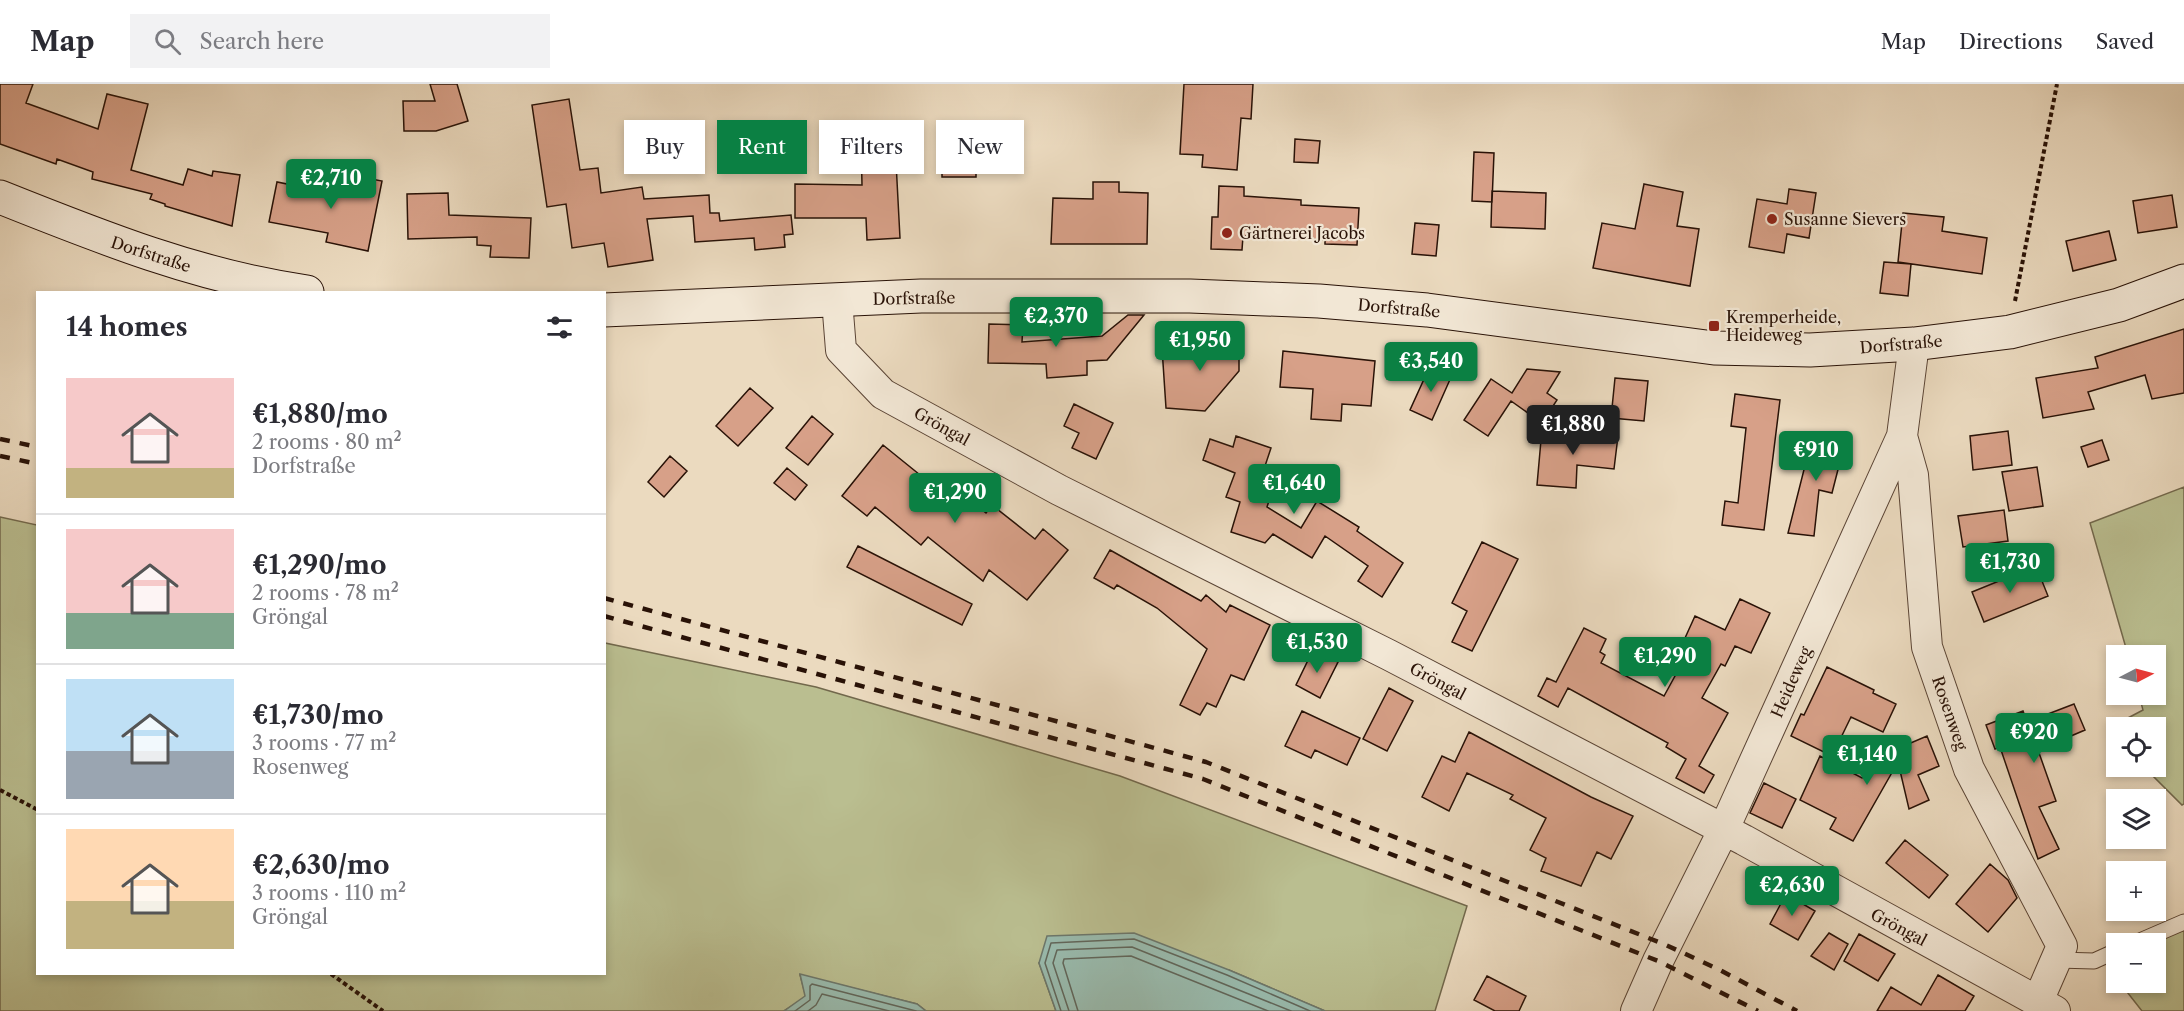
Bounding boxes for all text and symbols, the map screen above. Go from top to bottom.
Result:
search box [130,14,550,68]
text: Map [30,24,94,58]
icon: search [151,25,184,58]
text: Search here [199,28,324,55]
text: Map [1881,29,1926,54]
text: Directions [1959,29,2063,54]
text: Saved [2096,29,2154,54]
chip: Buy [624,120,705,174]
chip: Rent [717,120,807,174]
chip: Filters [819,120,924,174]
chip: New [936,120,1024,174]
pin: €2,710 [282,159,380,210]
text: €2,710 [300,166,362,190]
place label: Susanne Sievers [1784,209,1906,229]
marker: Susanne Sievers [1765,212,1779,226]
place label: Gärtnerei Jacobs [1239,223,1365,243]
marker: Gärtnerei Jacobs [1220,226,1234,240]
street label: Dorfstraße [108,232,194,276]
street label: Dorfstraße [872,287,956,309]
street label: Dorfstraße [1357,294,1441,322]
pin: €2,370 [1007,297,1105,348]
text: €2,370 [1024,304,1088,328]
place label: Kremperheide, Heideweg [1726,307,1841,345]
text: 14 homes [66,311,188,343]
icon: filters [543,311,576,344]
marker: Kremperheide, Heideweg [1707,319,1721,333]
pin: €1,950 [1151,321,1249,372]
text: €1,950 [1169,328,1231,352]
street label: Dorfstraße [1859,330,1943,358]
pin: €3,540 [1382,342,1480,393]
text: €3,540 [1398,349,1464,373]
text: €1,880/mo [252,398,388,430]
icon: home [114,402,186,474]
street label: Gröngal [911,403,974,450]
pin: €1,880 [1524,405,1622,456]
text: €1,880 [1541,412,1605,436]
text: 2 rooms · 80 m² [252,430,402,454]
pin: €910 [1780,431,1852,482]
text: €910 [1793,438,1839,462]
text: Dorfstraße [252,454,356,478]
pin: €1,640 [1245,464,1343,515]
text: €1,640 [1262,471,1326,495]
pin: €1,290 [906,473,1004,524]
text: €1,290 [923,480,987,504]
pin: €1,730 [1961,543,2059,594]
text: €1,290/mo [252,549,387,581]
text: €1,730 [1979,550,2041,574]
icon: home [114,553,186,625]
text: 2 rooms · 78 m² [252,581,399,605]
text: Gröngal [252,605,328,629]
pin: €1,530 [1268,623,1366,674]
text: €1,530 [1286,630,1348,654]
pin: €1,290 [1616,637,1714,688]
street label: Heideweg [1766,643,1816,721]
text: €1,290 [1633,644,1697,668]
north arrow [2106,645,2166,705]
map controls [2106,645,2166,993]
street label: Gröngal [1406,658,1470,704]
street label: Rosenweg [1928,673,1972,753]
text: €1,730/mo [252,699,384,731]
icon: home [114,703,186,775]
pin: €920 [1998,713,2070,764]
button: locate [2106,717,2166,777]
text: €920 [2009,720,2059,744]
text: 3 rooms · 77 m² [252,731,396,755]
pin: €1,140 [1818,735,1916,786]
text: €1,140 [1837,742,1897,766]
text: Rosenweg [252,755,348,779]
button: layers [2106,789,2166,849]
text: €2,630/mo [252,849,390,881]
icon: home [114,853,186,925]
button: + [2106,861,2166,921]
pin: €2,630 [1743,866,1841,917]
text: €2,630 [1759,873,1825,897]
text: 3 rooms · 110 m² [252,881,406,905]
street label: Gröngal [1867,904,1931,950]
text: Gröngal [252,905,328,929]
button: − [2106,933,2166,993]

